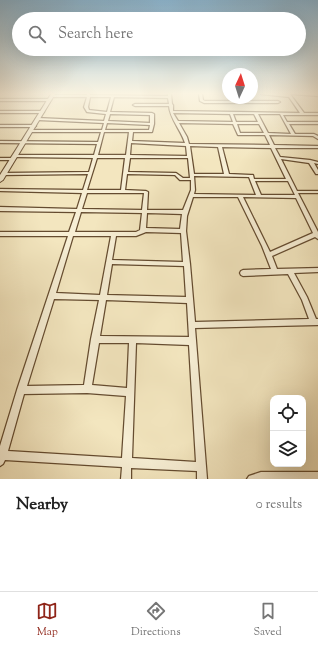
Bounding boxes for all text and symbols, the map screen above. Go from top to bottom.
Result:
search box [12,12,306,56]
icon: search [26,23,48,45]
text: Search here [58,24,133,45]
north arrow [222,68,258,104]
map controls [270,395,306,467]
button: locate [270,395,306,431]
button: layers [270,431,306,467]
text: Nearby [16,493,68,517]
text: 0 results [256,496,302,514]
tab: Map [36,600,58,640]
tab: Directions [131,600,181,640]
tab: Saved [253,600,282,640]

